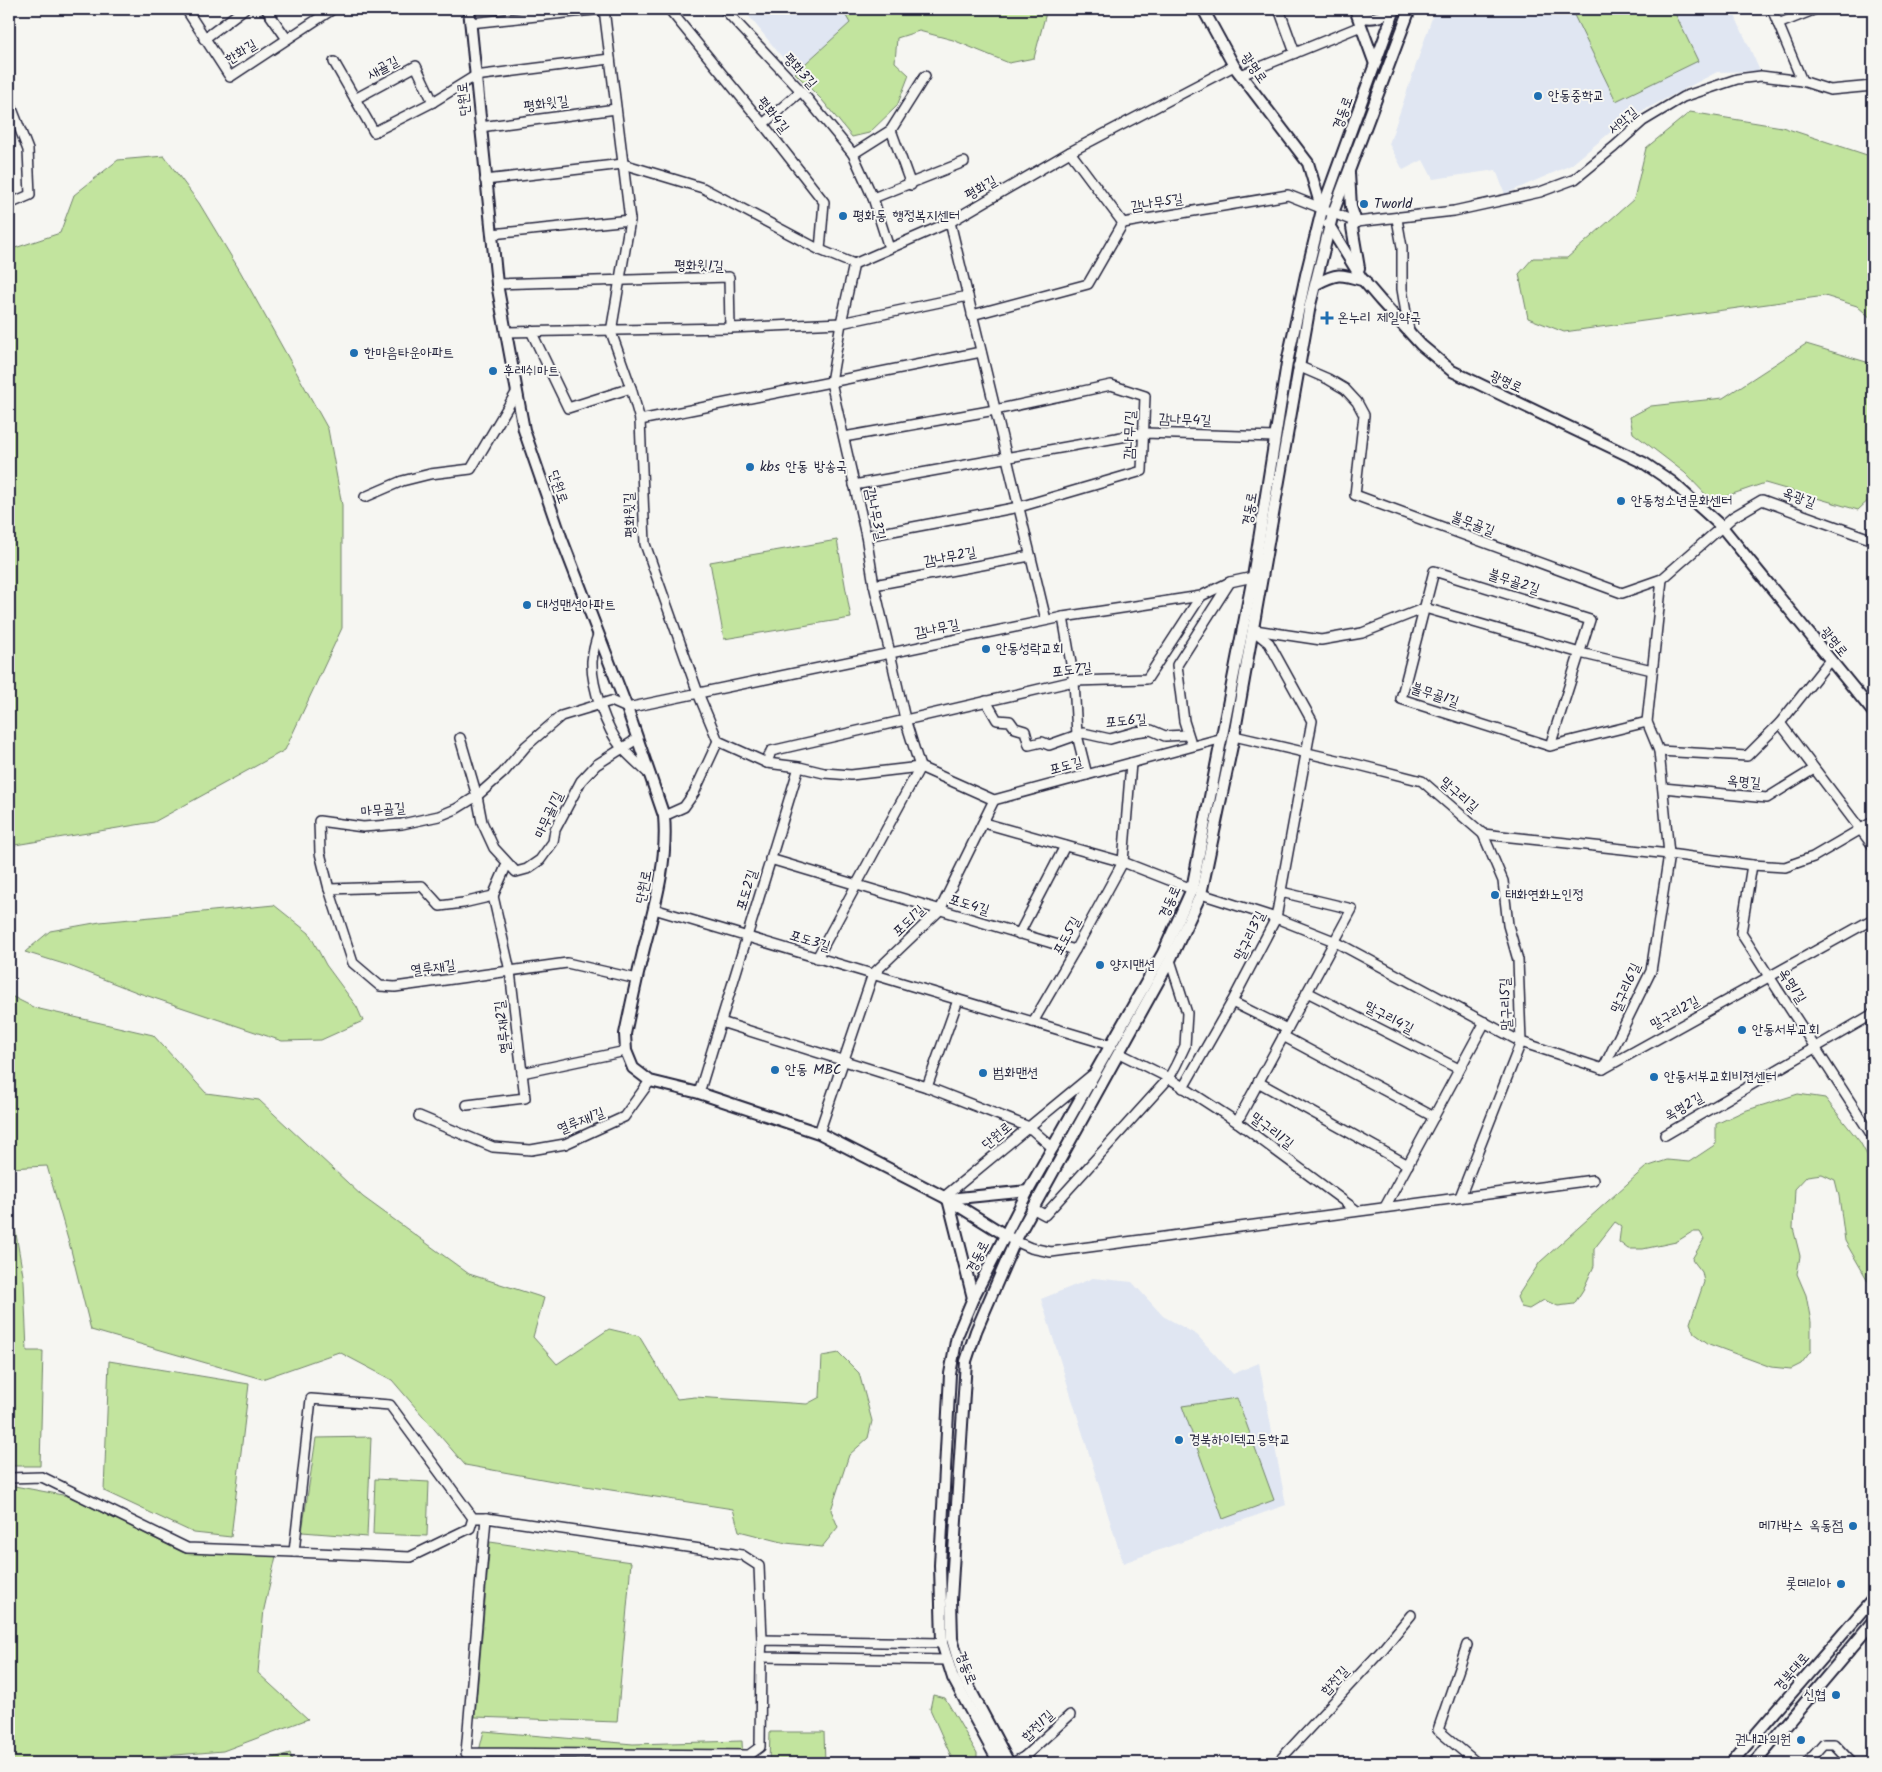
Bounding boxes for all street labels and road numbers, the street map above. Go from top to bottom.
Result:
street label: 한화길 [221,33,262,70]
street label: 평화3길 [778,48,823,94]
street label: 광명로 [1235,48,1273,88]
street label: 새골길 [363,50,404,86]
street label: 단원로 [451,81,477,117]
street label: 평화윗길 [522,90,571,118]
street label: 평화4길 [751,92,795,139]
street label: 경동로 [1327,93,1359,133]
street label: 서악길 [1603,101,1644,140]
street label: 평화길 [961,170,1002,206]
street label: 감나무5길 [1129,188,1185,218]
street label: 평화윗1길 [674,255,725,277]
street label: 광명로 [1486,365,1526,399]
street label: 감나무4길 [1158,408,1212,432]
street label: 감나무1길 [1118,409,1142,460]
street label: 단원로 [542,467,574,507]
street label: 옥광길 [1779,482,1819,514]
street label: 감나무3길 [859,486,891,543]
street label: 평화윗길 [618,491,642,538]
street label: 경동로 [1236,491,1264,527]
street label: 불무골길 [1448,506,1499,543]
street label: 감나무2길 [922,541,979,573]
street label: 불무골2길 [1485,563,1543,601]
street label: 감나무길 [913,613,962,644]
street label: 광명로 [1815,622,1853,662]
street label: 포도7길 [1051,657,1094,683]
street label: 불무골1길 [1408,677,1463,713]
street label: 포도6길 [1104,708,1148,734]
street label: 포도길 [1047,751,1086,781]
street label: 옥명길 [1726,770,1763,794]
street label: 말구리길 [1435,772,1484,819]
street label: 마무골1길 [529,787,570,842]
street label: 마무골길 [360,797,407,823]
street label: 포도2길 [730,866,764,913]
street label: 단원로 [630,868,658,906]
street label: 경동로 [1153,882,1187,922]
street label: 포도4길 [946,888,993,922]
street label: 포도1길 [888,899,931,942]
street label: 말구리3길 [1228,907,1272,965]
street label: 포도5길 [1047,912,1087,959]
street label: 포도3길 [787,924,834,958]
street label: 열루재길 [409,954,458,982]
street label: 말구리6길 [1605,959,1647,1017]
street label: 옥명1길 [1772,964,1812,1009]
street label: 말구리5길 [1494,977,1518,1031]
street label: 말구리2길 [1646,990,1704,1036]
street label: 말구리4길 [1360,996,1418,1040]
street label: 열루재2길 [489,999,517,1055]
street label: 옥명2길 [1660,1087,1708,1127]
street label: 열루재1길 [554,1101,609,1140]
street label: 말구리1길 [1246,1107,1299,1155]
street label: 단원로 [977,1117,1017,1155]
street label: 경동로 [961,1237,995,1277]
street label: 경동로 [950,1648,982,1688]
street label: 경북대로 [1769,1648,1815,1696]
street label: 합전길 [1315,1661,1355,1701]
street label: 합전1길 [1017,1704,1060,1747]

